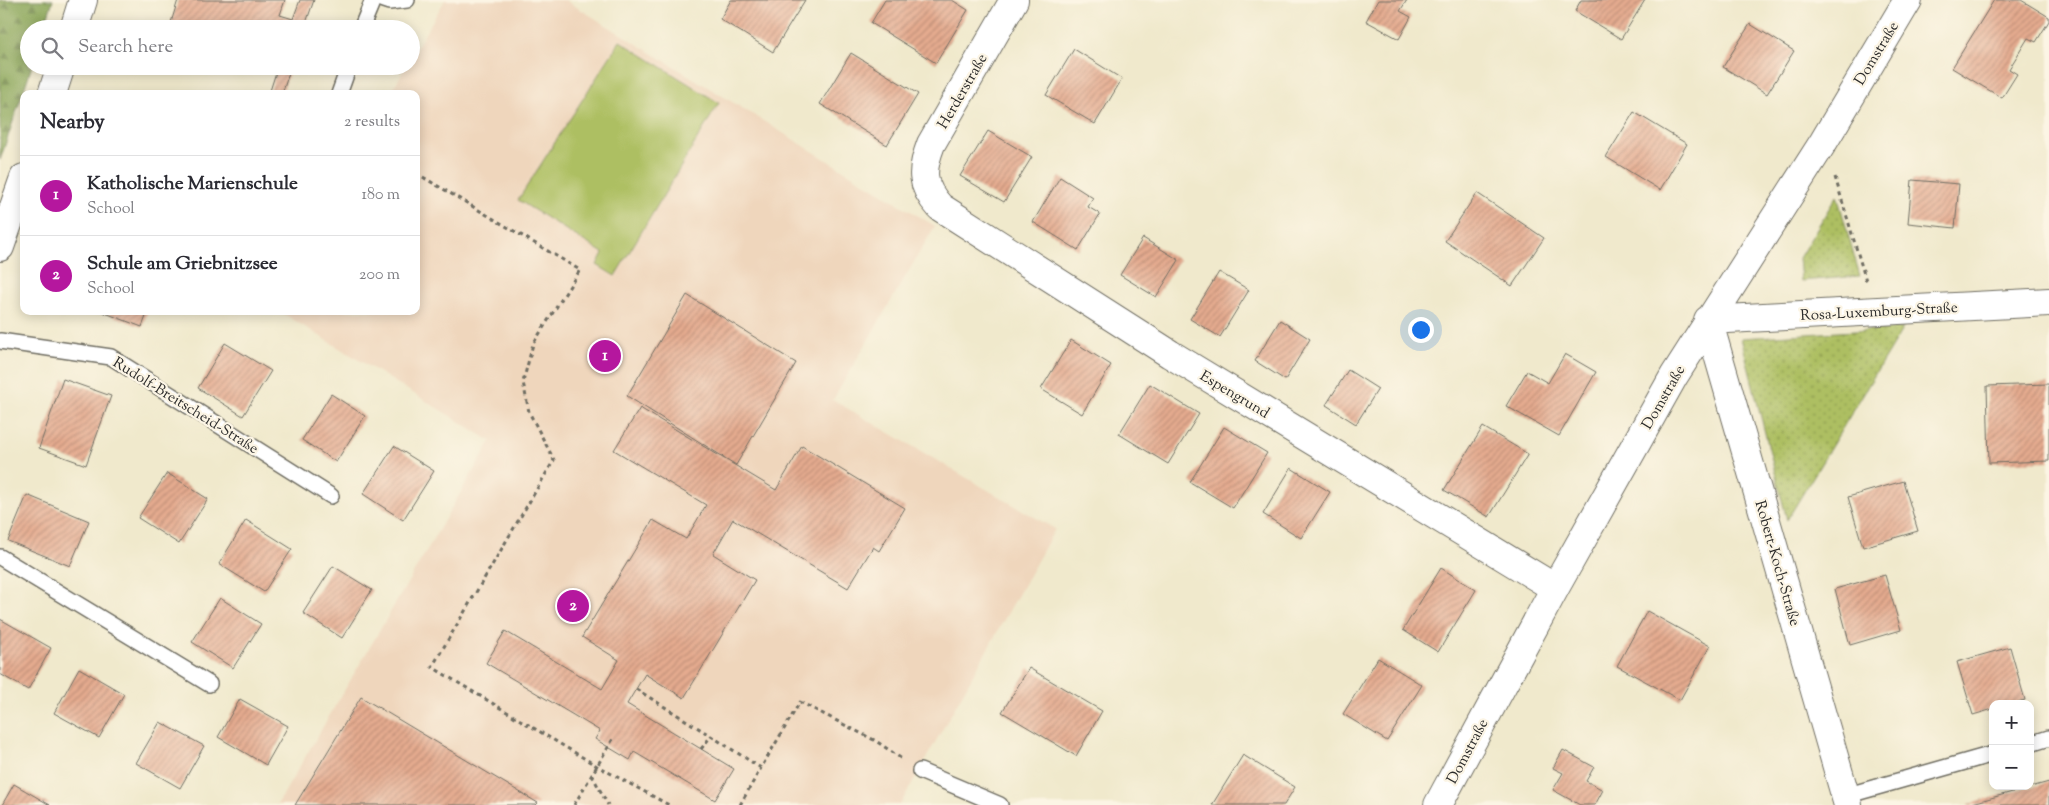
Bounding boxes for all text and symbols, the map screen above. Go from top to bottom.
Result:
street label: Domstraße [1850,18,1905,90]
search box [20,20,420,75]
icon: search [38,34,66,62]
text: Search here [78,34,173,61]
street label: Herderstraße [933,50,993,133]
text: Nearby [40,108,105,138]
text: 2 results [344,111,400,134]
text: Katholische Marienschule [87,171,298,198]
text: 1 [53,184,59,207]
text: 180 m [361,184,400,207]
text: School [87,198,135,221]
text: Schule am Griebnitzsee [87,251,278,278]
text: 2 [52,264,60,287]
text: 200 m [359,264,400,287]
text: School [87,278,135,301]
street label: Rosa-Luxemburg-Straße [1800,298,1958,327]
your location [1408,317,1434,343]
pin: 1 [589,337,621,375]
street label: Rudolf-Breitscheid-Straße [108,353,262,460]
street label: Domstraße [1637,362,1691,434]
street label: Espengrund [1195,366,1273,425]
street label: Robert-Koch-Straße [1749,498,1805,629]
pin: 2 [557,587,589,625]
map controls [1989,700,2034,790]
button: + [1989,700,2034,745]
street label: Domstraße [1442,715,1494,788]
button: − [1989,745,2034,790]

